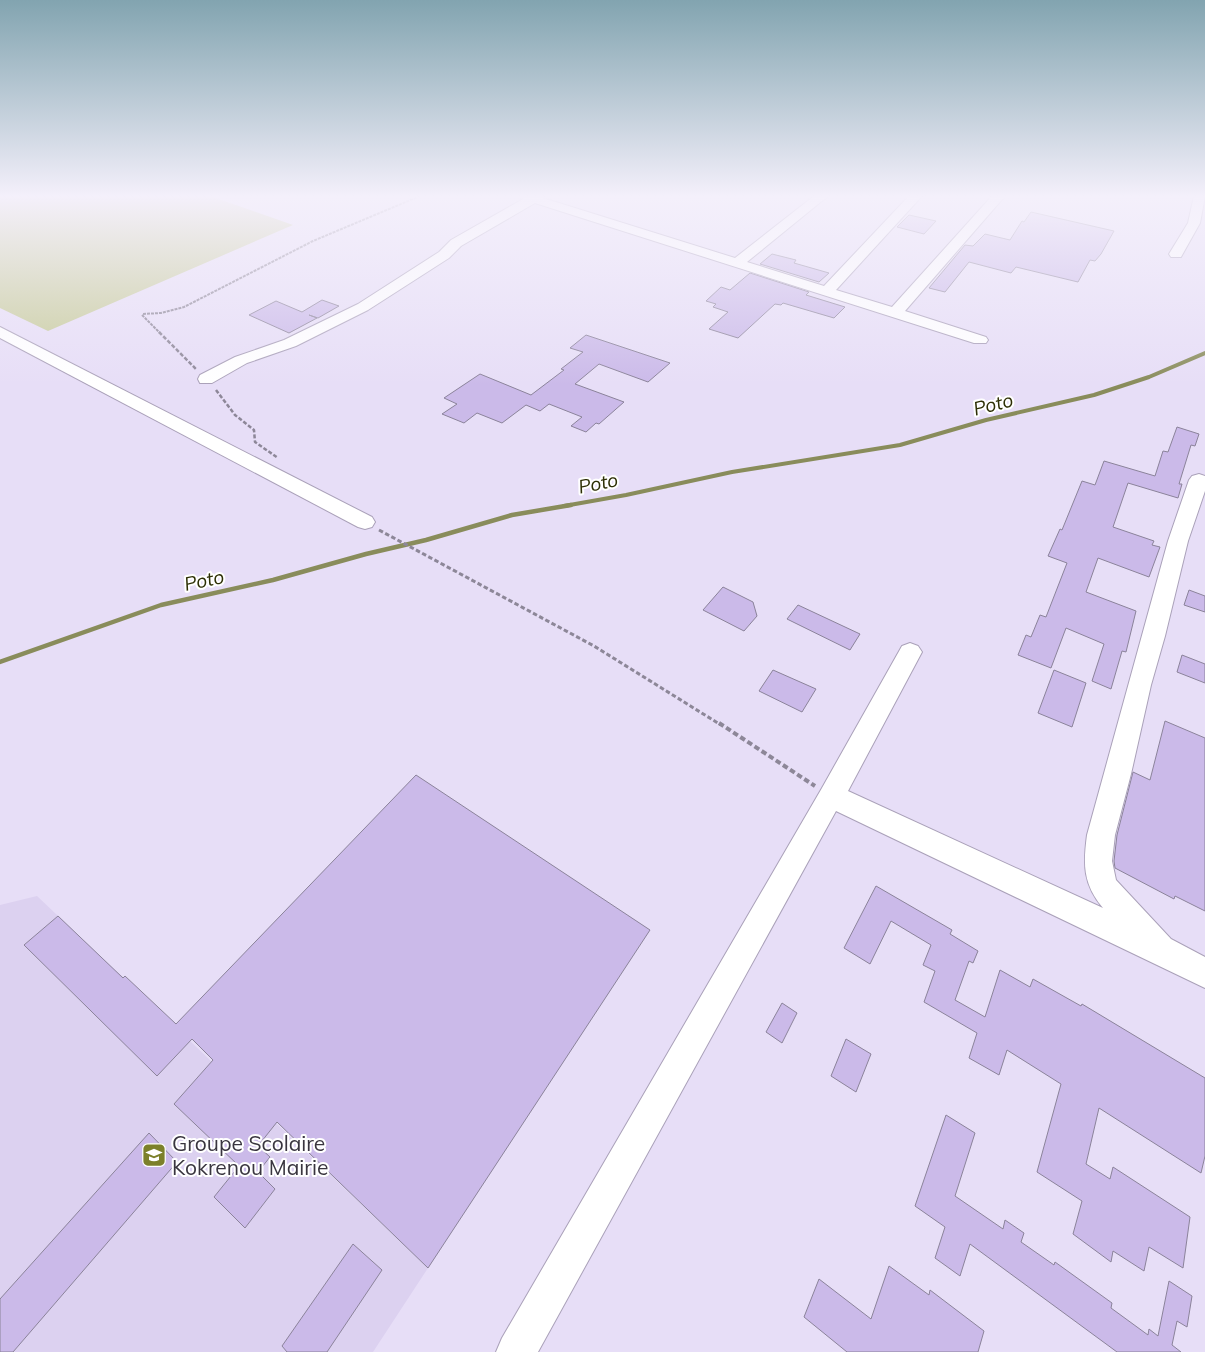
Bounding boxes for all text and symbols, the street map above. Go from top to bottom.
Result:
water label: Poto [971,387,1016,420]
water label: Poto [576,467,620,499]
water label: Poto [182,564,226,596]
place label: Groupe Scolaire Kokrenou Mairie [172,1130,328,1180]
school or university icon: Groupe Scolaire Kokrenou Mairie [141,1142,167,1168]

